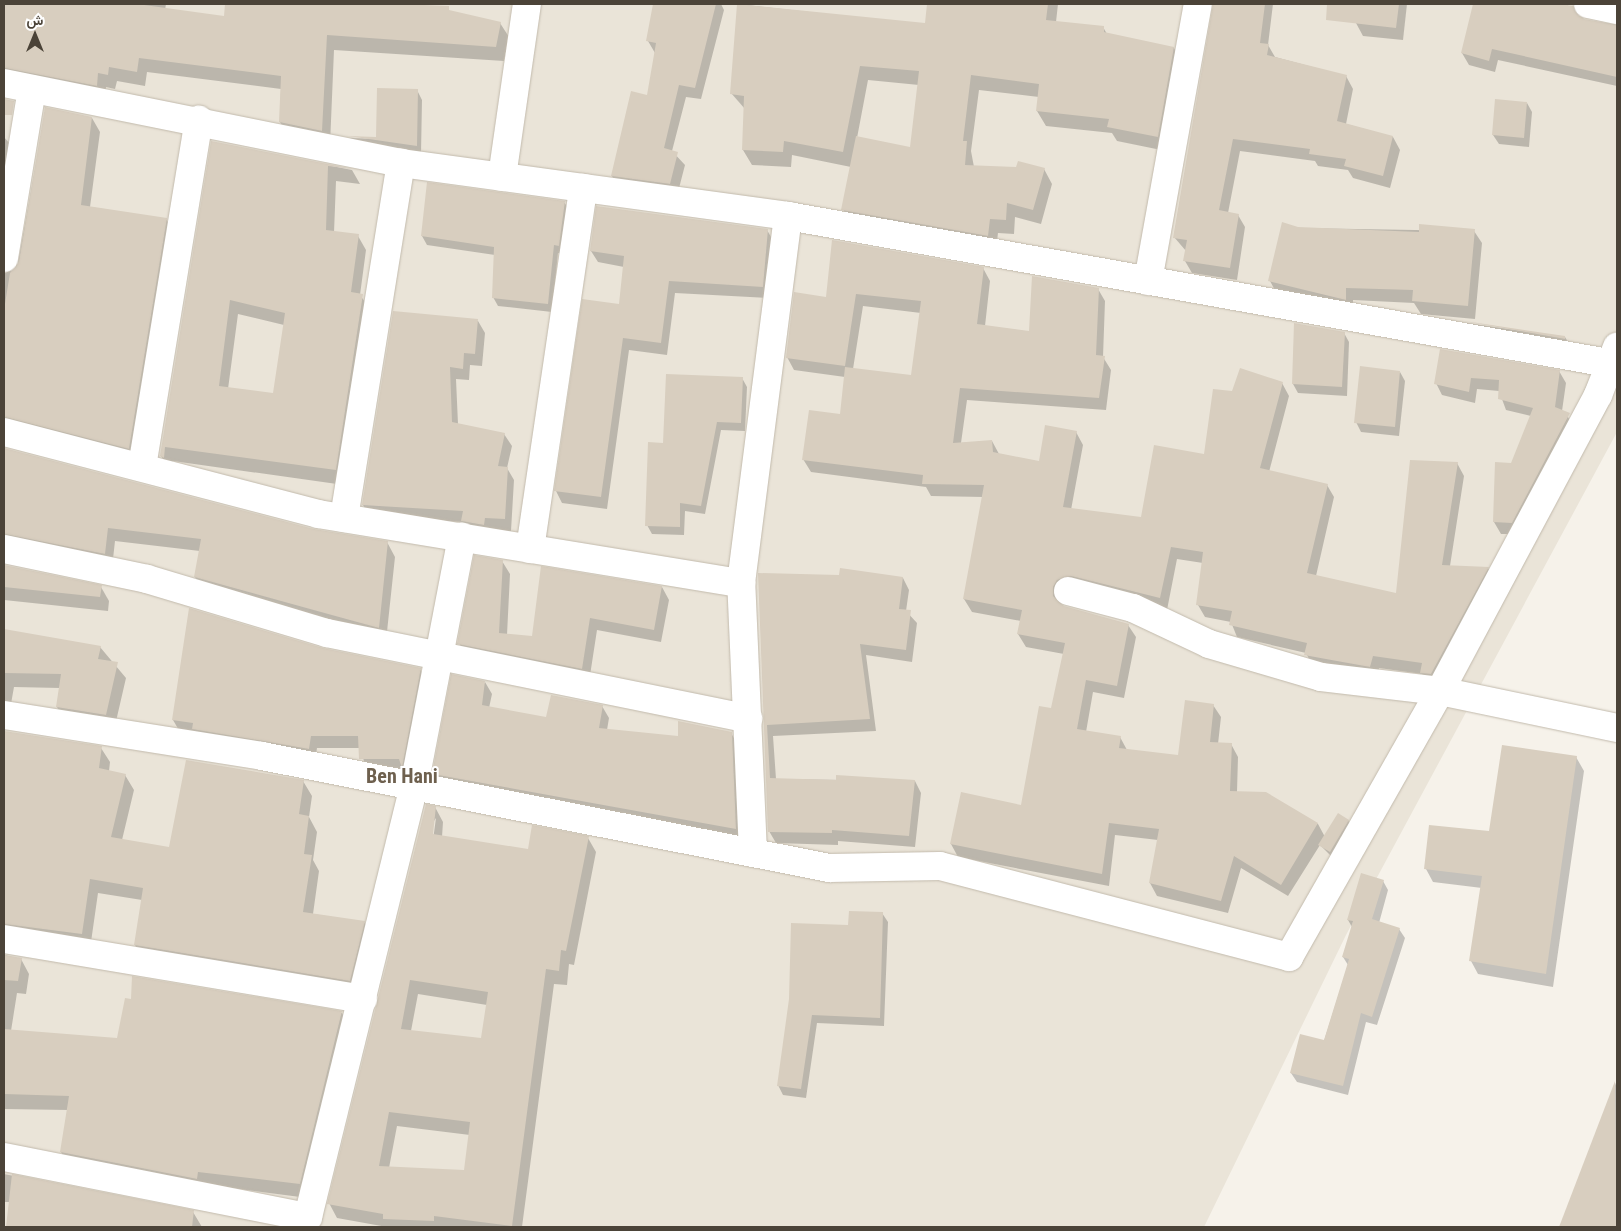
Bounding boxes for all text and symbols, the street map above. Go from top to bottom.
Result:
north arrow [10,10,60,60]
text: ش [27,12,43,28]
district label: Ben Hani [366,764,438,788]

